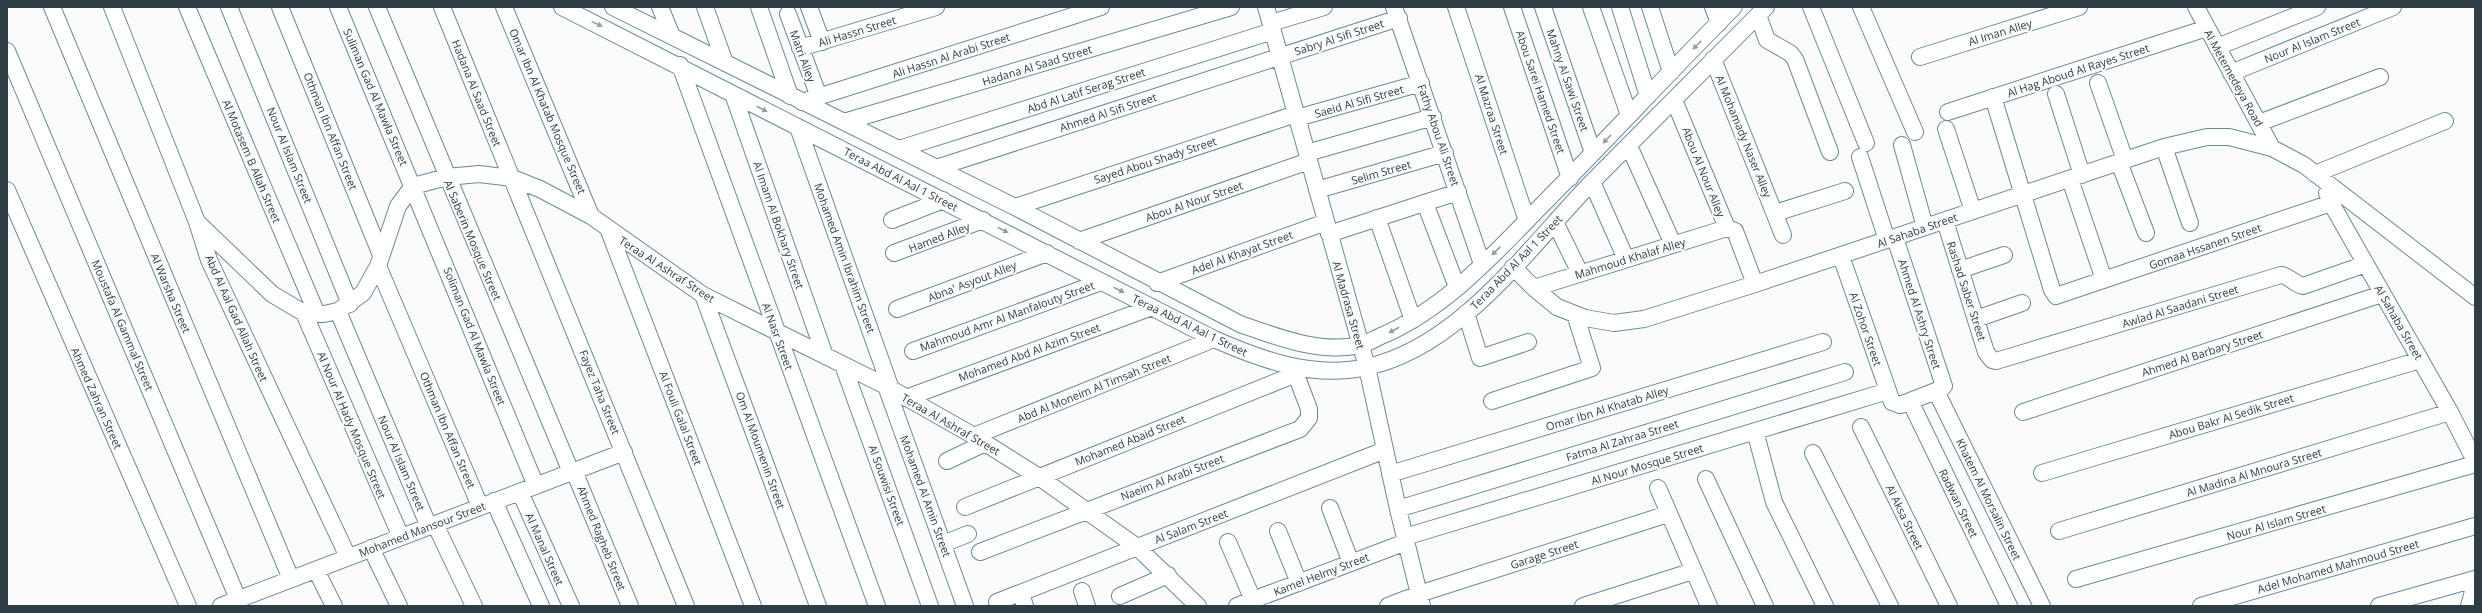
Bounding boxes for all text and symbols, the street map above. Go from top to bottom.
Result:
street label: Ali Hassn Street [816,12,898,50]
street label: Nour Al Islam Street [2262,14,2362,66]
street label: Sabry Al Sifi Street [1292,15,1386,59]
street label: Al Iman Alley [1966,15,2034,49]
one-way arrow [591,21,602,27]
street label: Suliman Gad Al Mawla Street [340,26,412,168]
street label: Omar Ibn Al Khatab Mosque Street [506,26,590,196]
street label: Mahny Al Sawi Street [1543,27,1593,133]
street label: Al Metemedeya Road [2201,27,2267,129]
street label: Matri Alley [787,28,819,85]
street label: Abou Sarei Hamed Street [1513,28,1569,156]
street label: Ali Hassn Al Arabi Street [890,29,1012,81]
street label: Hadana Al Saad Street [449,37,505,149]
one-way arrow [1692,40,1702,50]
street label: Al Hag Aboud Al Rayes Street [2005,40,2151,100]
street label: Hadana Al Saad Street [980,41,1094,89]
street label: Abd Al Latif Serag Street [1025,64,1147,116]
street label: Othman Ibn Affan Street [301,70,361,192]
street label: Al Mazraa Street [1472,72,1512,156]
street label: Al Mohamady Naser Alley [1713,73,1776,200]
street label: Saeid Al Sifi Street [1313,81,1405,121]
street label: Fathy Abou Ali Street [1415,82,1464,188]
street label: Ahmed Al Sifi Street [1058,89,1158,135]
street label: Al Motasem B Allah Street [219,97,285,225]
street label: Nour Al Islam Street [264,105,316,205]
one-way arrow [756,106,768,112]
street label: Abou Al Nour Alley [1679,125,1729,220]
street label: Sayed Abou Shady Street [1092,133,1218,187]
one-way arrow [1602,134,1612,144]
street label: Teraa Abd Al Aal 1 Street [841,144,961,214]
street label: Selim Street [1349,156,1413,188]
street label: Al Imam Al Bokhary Street [750,159,808,291]
street label: Al Saberin Mosque Street [441,177,505,303]
street label: Abou Al Nour Street [1143,177,1245,225]
street label: Mohamed Amin Ibrahim Street [811,181,879,335]
street label: Al Sahaba Street [1875,209,1959,251]
street label: Teraa Abd Al Aal 1 Street [1467,211,1565,313]
street label: Hamed Alley [906,218,972,256]
street label: Gomaa Hssanen Street [2147,220,2263,272]
one-way arrow [997,227,1009,234]
street label: Adel Al Khayat Street [1189,227,1295,277]
street label: Teraa Al Ashraf Street [616,232,718,306]
street label: Mahmoud Khalaf Alley [1573,234,1688,282]
street label: Rashad Saber Street [1944,239,1990,343]
one-way arrow [1491,246,1501,256]
street label: Al Warsha Street [147,251,195,335]
street label: Abd Al Aal Gad Allah Street [202,252,272,384]
street label: Moustafa Al Gammal Street [89,257,157,393]
street label: Abna' Asyout Alley [925,257,1019,305]
street label: Ahmed Al Ashry Street [1895,257,1945,371]
street label: Al Madrasa Street [1329,259,1369,351]
street label: Soliman Gad Al Mawla Street [440,265,510,407]
street label: Mahmoud Amr Al Manfalouty Street [918,277,1096,355]
street label: Awlad Al Saadani Street [2120,281,2240,331]
street label: Al Sahaba Street [2372,282,2427,362]
one-way arrow [1113,287,1124,294]
street label: Al Zohor Street [1846,290,1886,368]
street label: Teraa Abd Al Aal 1 Street [1130,291,1250,359]
street label: Al Nasr Street [759,300,797,372]
street label: Mohamed Abd Al Azim Street [956,319,1102,385]
street label: Ahmed Al Barbary Street [2140,326,2264,380]
one-way arrow [1388,327,1399,333]
street label: Ahmed Zahran Street [68,345,126,451]
street label: Fayez Taha Street [576,347,624,437]
street label: Al Nour Al Hady Mosque Street [314,349,390,501]
street label: Abd Al Moneim Al Timsah Street [1015,350,1173,426]
street label: Othman Ibn Affan Street [417,369,479,491]
street label: Al Fouli Galal Street [656,369,706,467]
street label: Omar Ibn Al Khatab Alley [1544,382,1671,434]
street label: Om Al Moumenin Street [733,389,789,511]
street label: Teraa Al Ashraf Street [899,390,1003,458]
street label: Abou Bakr Al Sedik Street [2167,390,2295,442]
street label: Mohamed Abaid Street [1072,411,1188,469]
street label: Nour Al Islam Street [375,413,429,513]
street label: Fatma Al Zahraa Street [1564,416,1680,464]
street label: Mohamed Al Amin Street [897,433,955,559]
street label: Khatem Al Morsalin Street [1953,436,2025,562]
street label: Al Nour Mosque Street [1589,440,1705,488]
street label: Al Souwisi Street [865,443,909,528]
street label: Al Madina Al Mnoura Street [2185,444,2323,500]
street label: Naeim Al Arabi Street [1118,450,1226,504]
street label: Radwan Street [1936,466,1982,540]
street label: Al Aksa Street [1883,482,1927,552]
street label: Ahmed Ragheb Street [574,483,630,593]
street label: Mohamed Mansour Street [356,498,488,560]
street label: Nour Al Islam Street [2225,501,2327,543]
street label: Al Salam Street [1152,505,1230,547]
street label: Al Manal Street [522,510,568,588]
street label: Garage Street [1508,536,1580,572]
street label: Adel Mohamed Mahmoud Street [2255,536,2421,596]
street label: Kamel Helmy Street [1271,549,1371,599]

